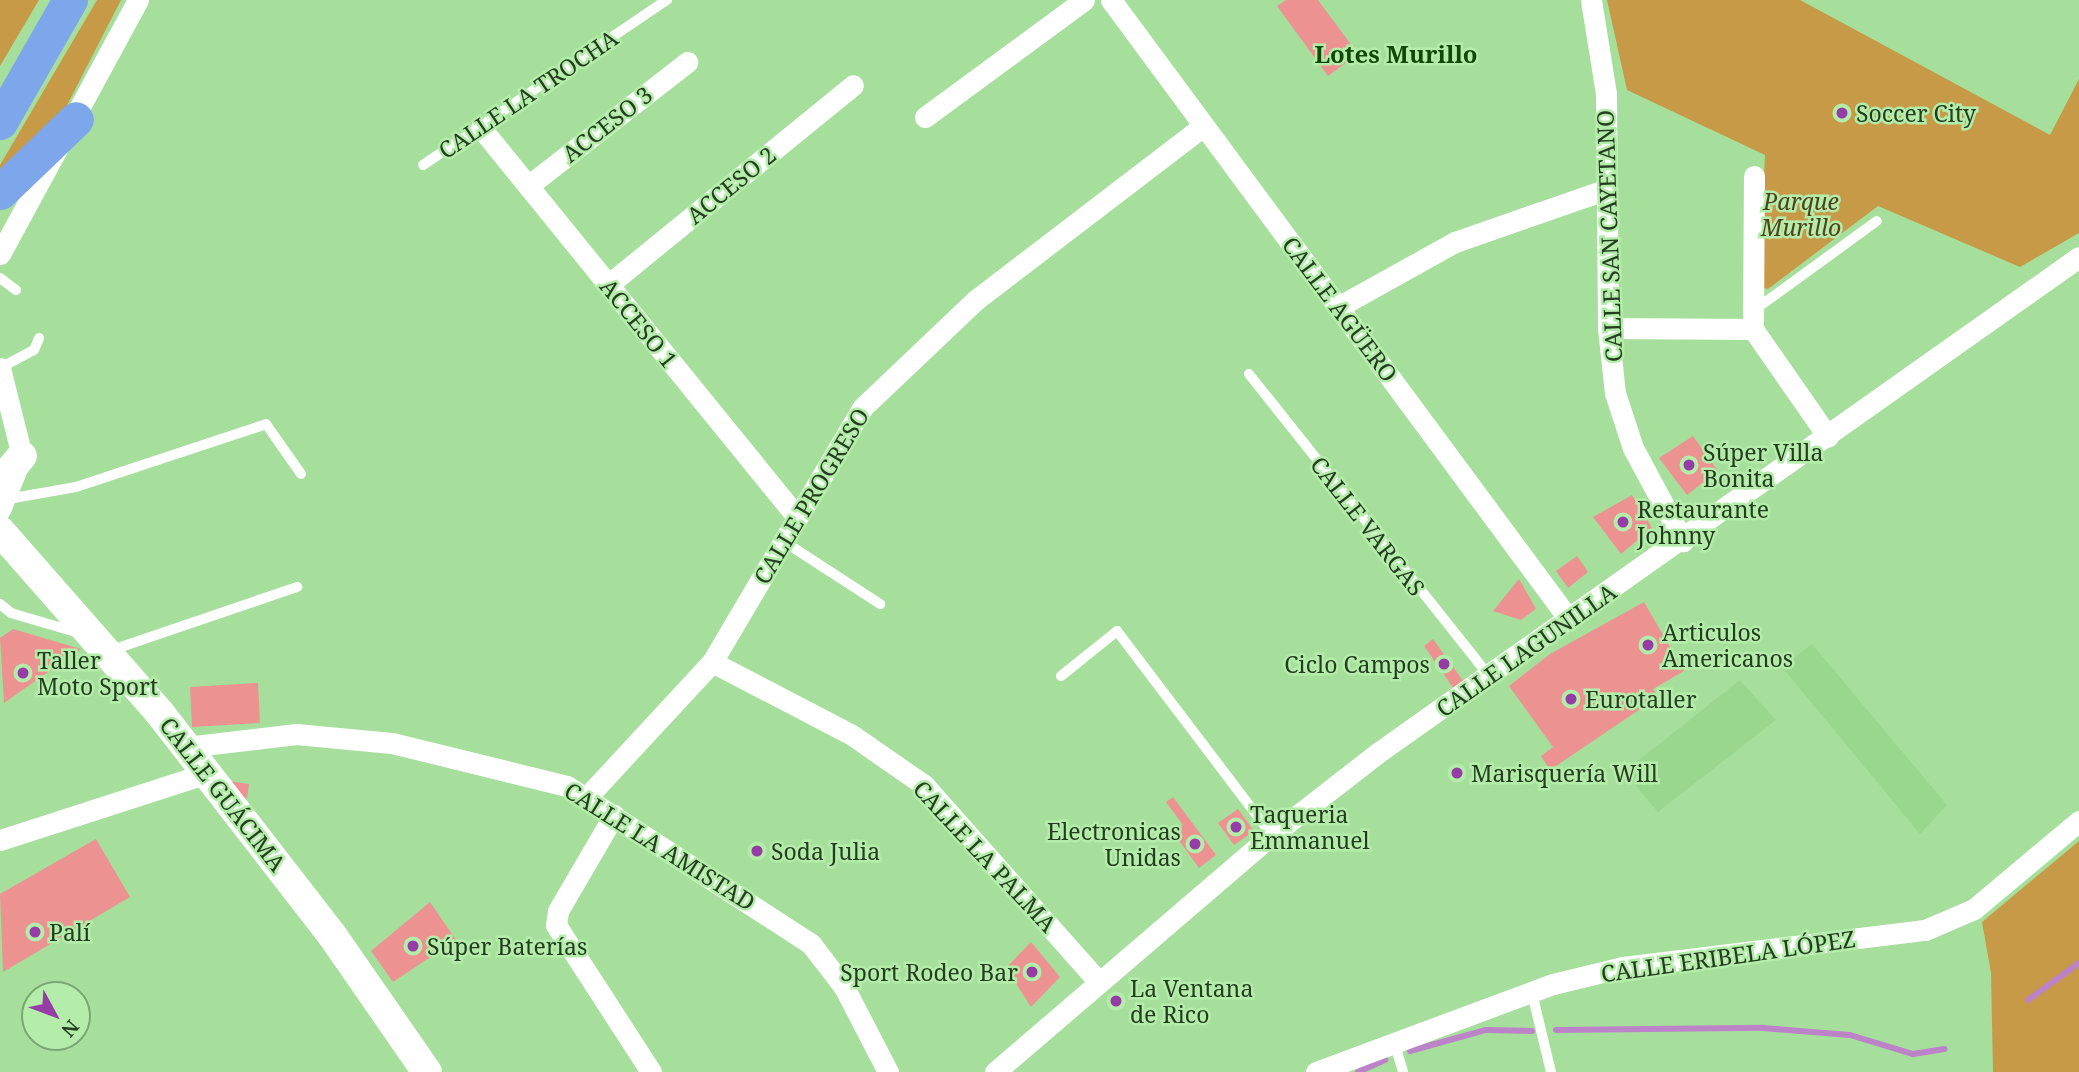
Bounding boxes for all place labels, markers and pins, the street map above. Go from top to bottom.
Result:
place label: Soccer City [1856,99,1976,127]
marker: Soccer City [1834,105,1850,121]
place label: Súper Villa Bonita [1703,438,1823,492]
marker: Súper Villa Bonita [1681,457,1697,473]
place label: Restaurante Johnny [1637,495,1769,549]
marker: Restaurante Johnny [1615,514,1631,530]
place label: Articulos Americanos [1662,618,1793,672]
marker: Articulos Americanos [1640,637,1656,653]
place label: Taller Moto Sport [37,646,158,700]
place label: Ciclo Campos [1284,650,1430,678]
marker: Ciclo Campos [1436,656,1452,672]
marker: Taller Moto Sport [15,665,31,681]
place label: Eurotaller [1585,685,1696,713]
marker: Eurotaller [1563,691,1579,707]
place label: Marisquería Will [1471,759,1658,787]
marker: Marisquería Will [1449,765,1465,781]
place label: Taqueria Emmanuel [1250,800,1370,854]
place label: Electronicas Unidas [1047,817,1181,871]
marker: Taqueria Emmanuel [1228,819,1244,835]
marker: Electronicas Unidas [1187,836,1203,852]
place label: Soda Julia [771,837,880,865]
marker: Soda Julia [749,843,765,859]
place label: Palí [49,918,90,946]
marker: Palí [27,924,43,940]
place label: Súper Baterías [427,932,587,960]
marker: Súper Baterías [405,938,421,954]
place label: Sport Rodeo Bar [840,958,1018,986]
marker: Sport Rodeo Bar [1024,964,1040,980]
place label: La Ventana de Rico [1130,974,1253,1028]
marker: La Ventana de Rico [1108,993,1124,1009]

